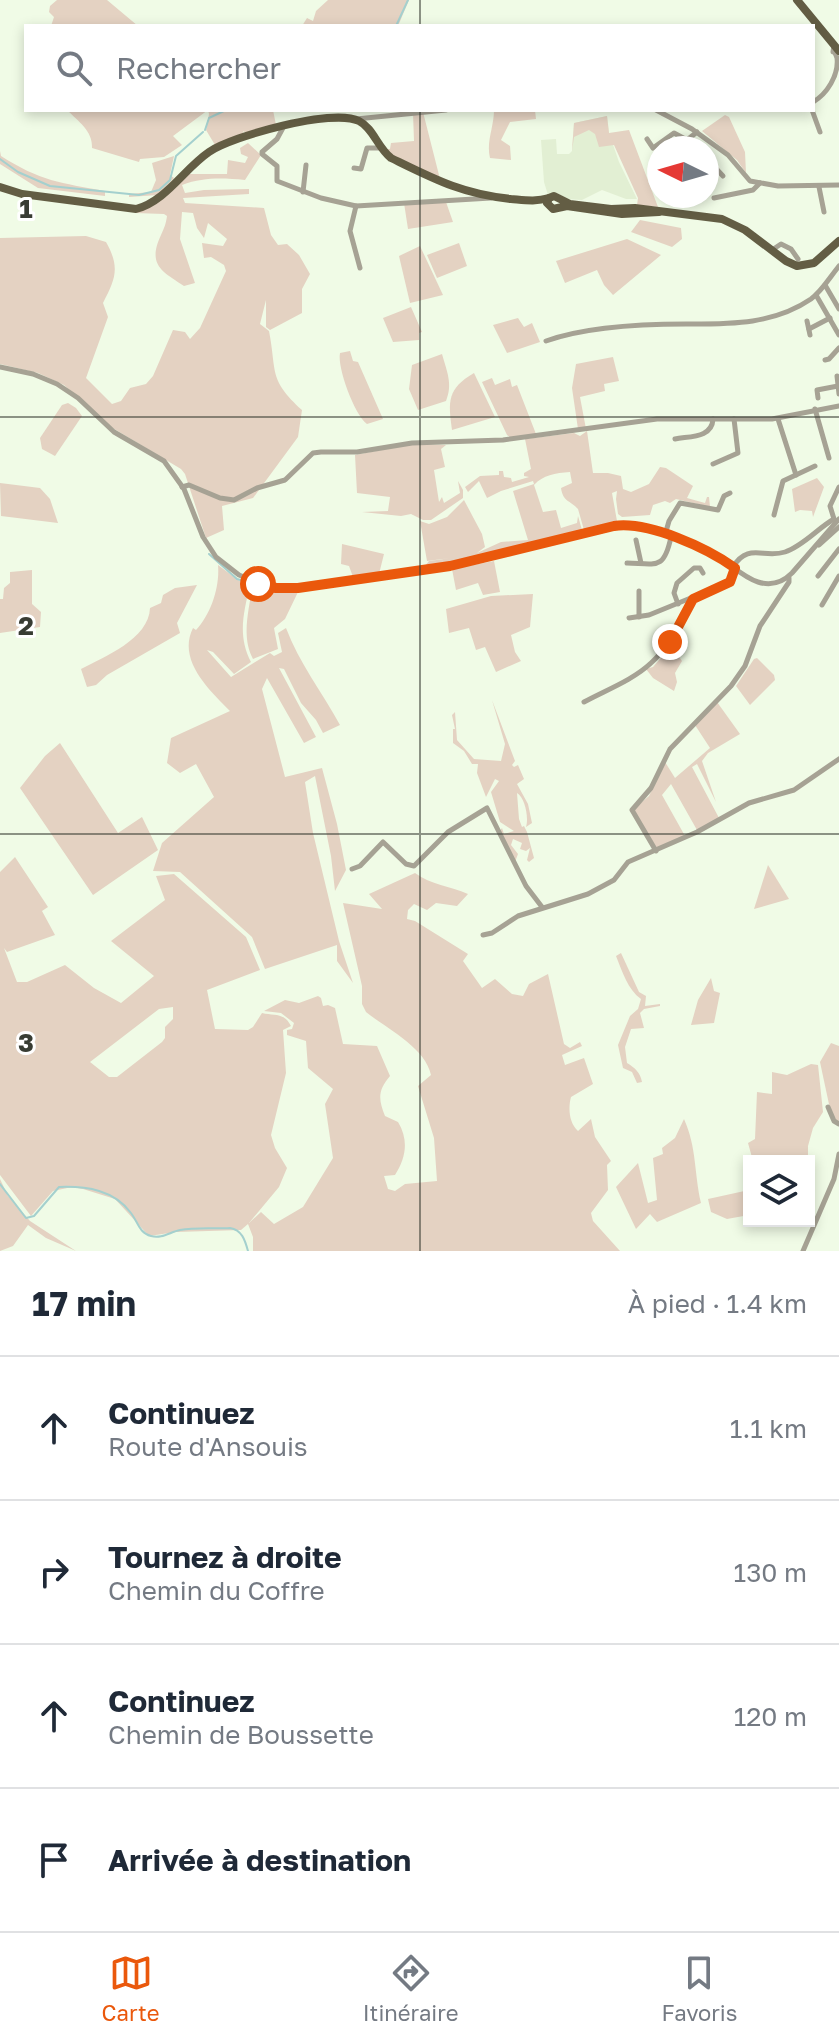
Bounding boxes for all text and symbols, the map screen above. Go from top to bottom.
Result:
search box [24,24,815,112]
icon: search [52,46,96,90]
text: Rechercher [116,50,281,86]
north arrow [647,136,719,208]
text: 1 [19,193,33,224]
route start [240,566,276,602]
text: 2 [18,610,34,641]
route end [652,624,688,660]
text: 3 [18,1027,34,1058]
map controls [743,1155,815,1227]
button: layers [743,1155,815,1227]
text: 17 min [32,1283,136,1323]
text: À pied · 1.4 km [628,1288,807,1319]
text: Continuez [108,1395,255,1431]
icon: ahead [32,1406,76,1450]
text: 1.1 km [730,1413,807,1444]
text: Route d'Ansouis [108,1431,308,1462]
text: Tournez à droite [108,1539,342,1575]
icon: right [32,1550,76,1594]
text: 130 m [734,1557,807,1588]
text: Chemin du Coffre [108,1575,325,1606]
text: Continuez [108,1683,255,1719]
icon: ahead [32,1694,76,1738]
text: 120 m [734,1701,807,1732]
text: Chemin de Boussette [108,1719,374,1750]
icon: arrive [32,1838,76,1882]
text: Arrivée à destination [108,1842,411,1878]
tab: Carte [102,1951,160,2026]
tab: Itinéraire [363,1951,458,2026]
tab: Favoris [662,1951,737,2026]

